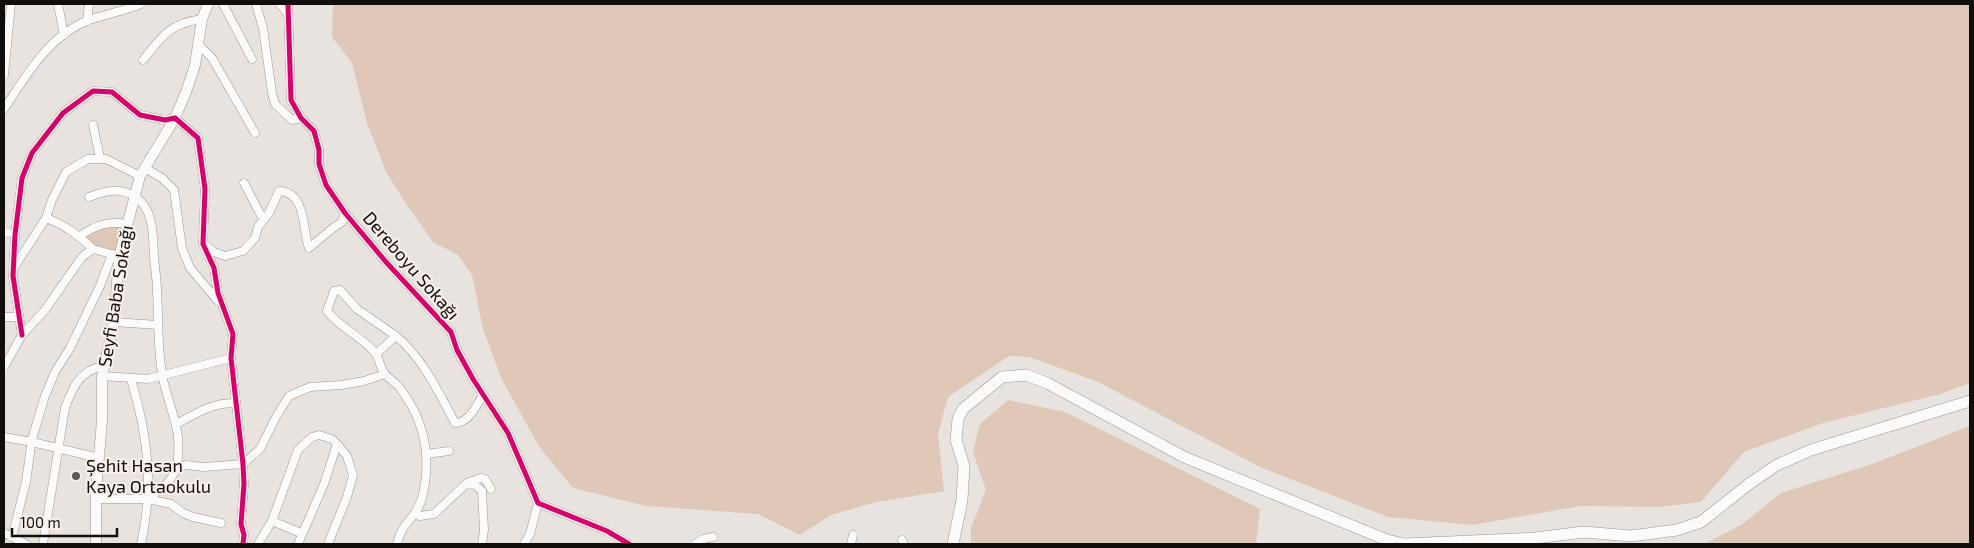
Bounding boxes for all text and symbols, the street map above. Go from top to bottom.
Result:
street label: Dereboyu Sokağı [359,207,465,324]
street label: Seyfi Baba Sokağı [93,223,137,368]
place label: Şehit Hasan Kaya Ortaokulu [86,454,211,497]
marker: Şehit Hasan Kaya Ortaokulu [70,470,82,482]
scale bar [12,506,118,538]
text: 100 m [20,513,61,531]

